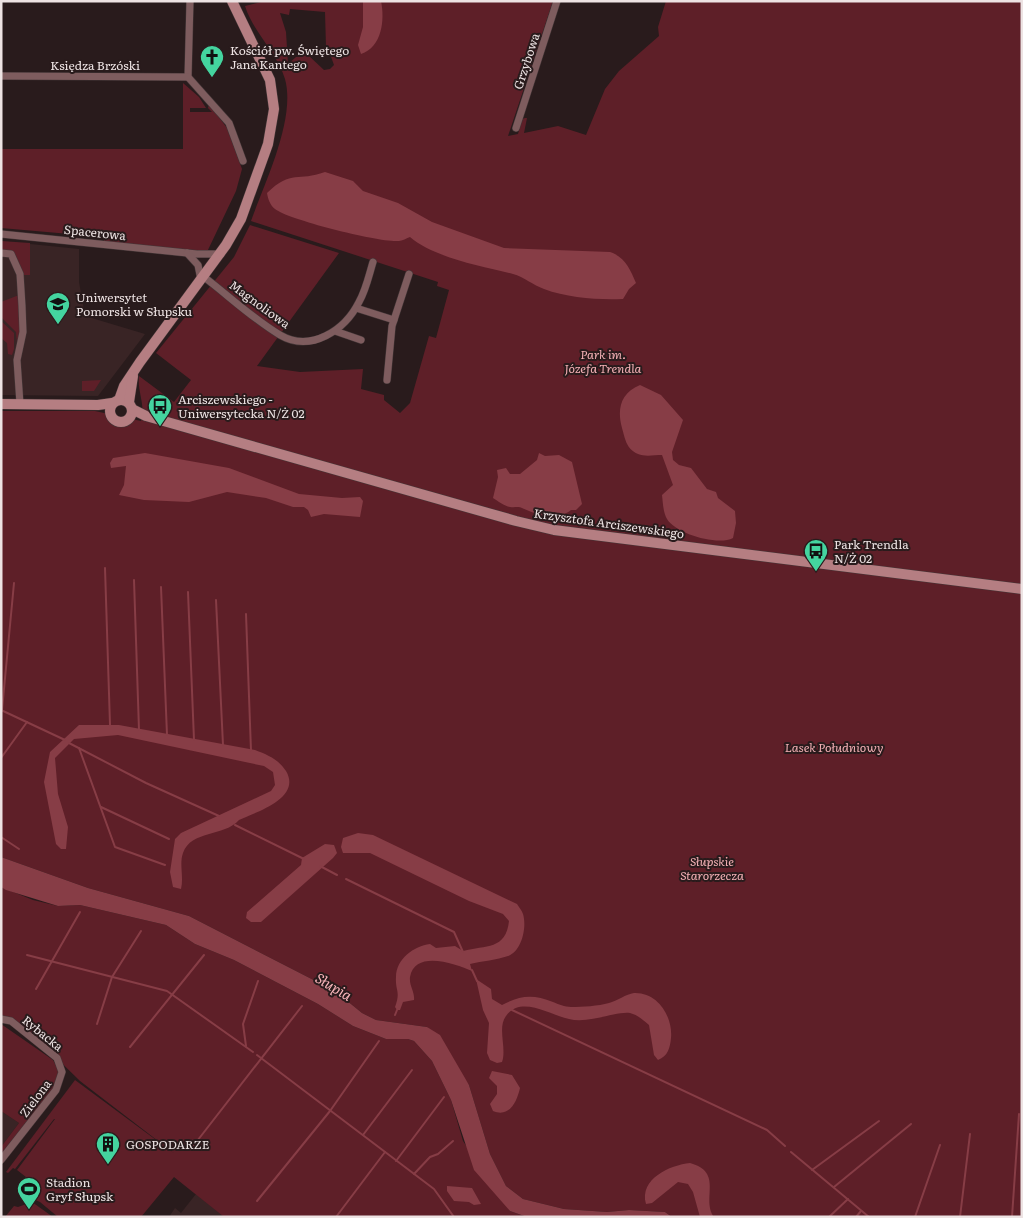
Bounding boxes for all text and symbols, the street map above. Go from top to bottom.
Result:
street label: Grzybowa [508,30,544,91]
place label: Kościół pw. Świętego Jana Kantego [230,41,349,73]
church icon: Kościół pw. Świętego Jana Kantego [199,44,225,78]
street label: Księdza Brzóski [50,56,140,74]
street label: Spacerowa [63,220,127,244]
street label: Magnoliowa [226,276,295,333]
place label: Uniwersytet Pomorski w Słupsku [76,288,193,320]
school or university icon: Uniwersytet Pomorski w Słupsku [45,291,71,325]
park label: Park im. Józefa Trendla [565,345,642,377]
place label: Arciszewskiego - Uniwersytecka N/Ż 02 [178,390,304,422]
bus stop icon: Arciszewskiego - Uniwersytecka N/Ż 02 [147,393,173,427]
street label: Krzysztofa Arciszewskiego [533,504,685,542]
place label: Park Trendla N/Ż 02 [834,535,909,567]
bus stop icon: Park Trendla N/Ż 02 [803,538,829,572]
park label: Lasek Południowy [785,738,883,756]
park label: Słupskie Starorzecza [680,852,744,884]
water label: Słupia [312,967,356,1005]
street label: Rybacka [19,1011,68,1055]
street label: Zielona [15,1075,55,1121]
building icon: GOSPODARZE [95,1131,121,1165]
place label: GOSPODARZE [126,1135,210,1153]
place label: Stadion Gryf Słupsk [46,1173,114,1205]
sports icon: Stadion Gryf Słupsk [16,1176,42,1210]

